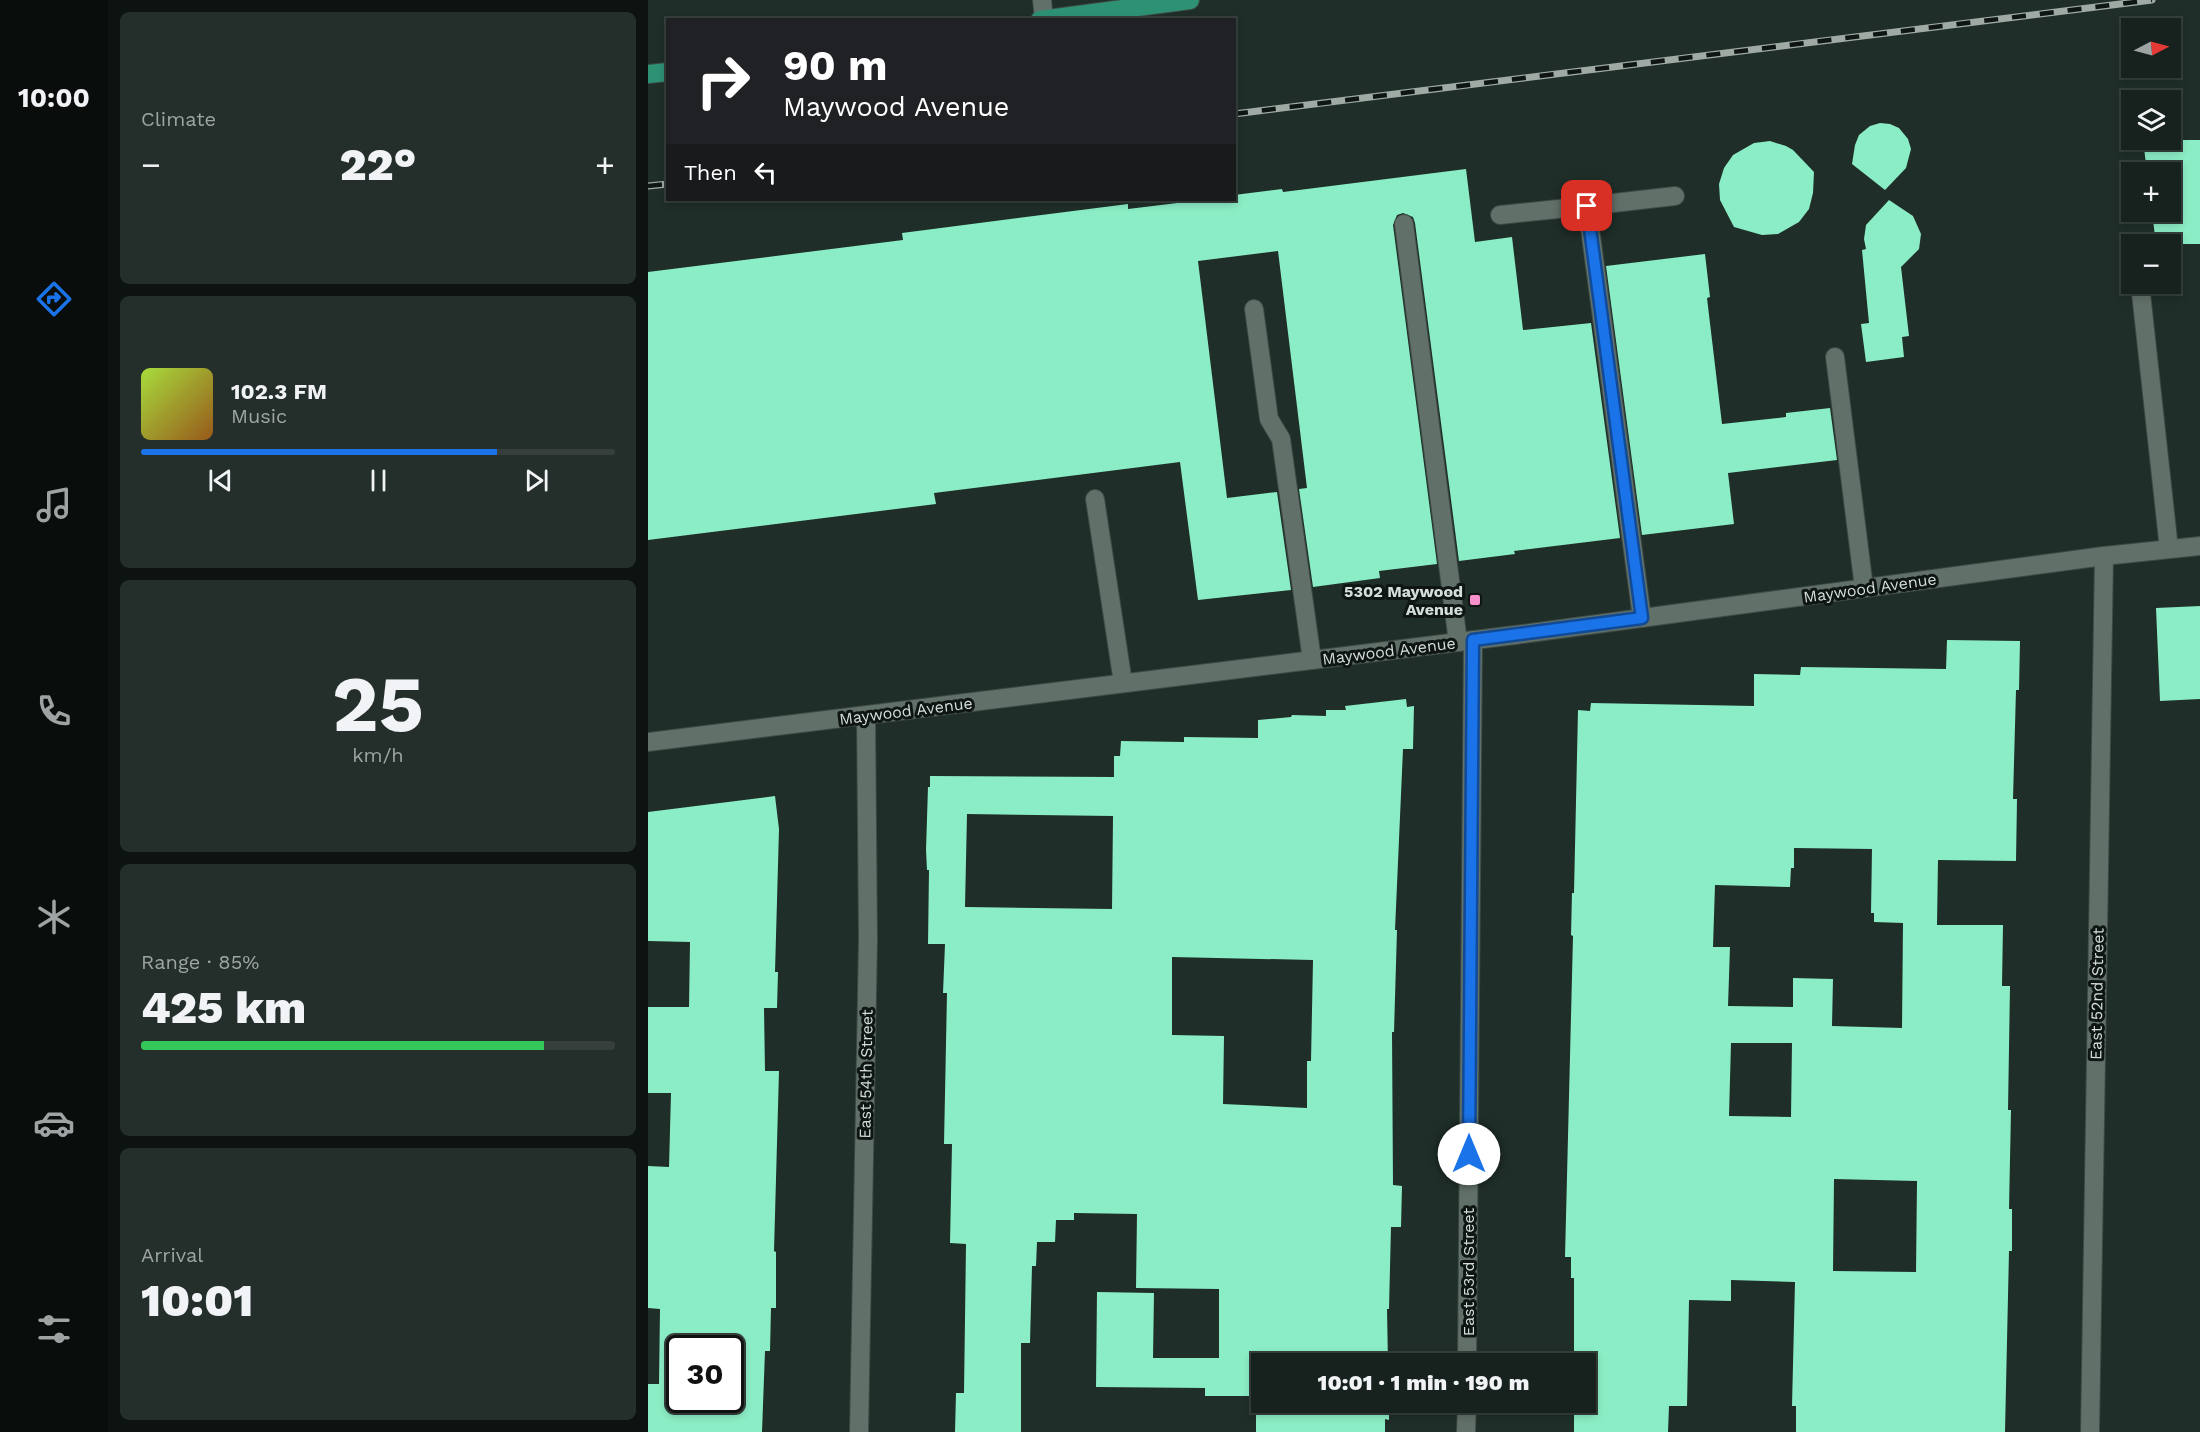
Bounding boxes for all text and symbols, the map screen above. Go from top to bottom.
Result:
north arrow [2121,18,2181,78]
map controls [2121,18,2181,294]
text: 90 m [783,41,887,90]
icon: right [684,42,762,120]
text: 10:00 [18,82,90,114]
button: layers [2121,90,2181,150]
text: Maywood Avenue [783,91,1009,123]
text: Climate [141,107,216,131]
text: 22° [340,138,416,191]
text: − [141,145,161,184]
text: + [595,145,615,184]
icon: left [749,156,782,189]
text: Then [684,160,737,185]
button: + [2121,162,2181,222]
pin [1561,180,1612,231]
icon: arrive [1570,189,1603,222]
button: − [2121,234,2181,294]
icon: directions [33,278,75,320]
text: 102.3 FM [231,379,327,404]
text: Music [231,404,287,428]
icon: previous [204,464,237,497]
icon: pause [362,464,395,497]
icon: next [520,464,553,497]
icon: music [33,484,75,526]
street label: Maywood Avenue [1802,569,1938,607]
place label: 5302 Maywood Avenue [1344,582,1463,619]
marker: 5302 Maywood Avenue [1468,593,1482,607]
street label: Maywood Avenue [1321,633,1457,669]
text: 25 [332,658,424,750]
icon: phone [33,690,75,732]
street label: Maywood Avenue [838,693,974,729]
text: km/h [352,743,404,767]
icon: climate [33,896,75,938]
street label: East 52nd Street [2086,928,2108,1060]
text: Range · 85% [141,950,259,974]
text: 425 km [141,981,306,1034]
street label: East 54th Street [855,1009,877,1139]
icon: car [33,1102,75,1144]
position arrow [1437,1122,1501,1186]
street label: East 53rd Street [1459,1207,1478,1336]
text: Arrival [141,1243,203,1267]
text: 10:01 [141,1274,253,1327]
icon: filters [33,1308,75,1350]
speed limit sign: 30 [666,1335,744,1413]
text: 10:01 · 1 min · 190 m [1318,1370,1529,1395]

